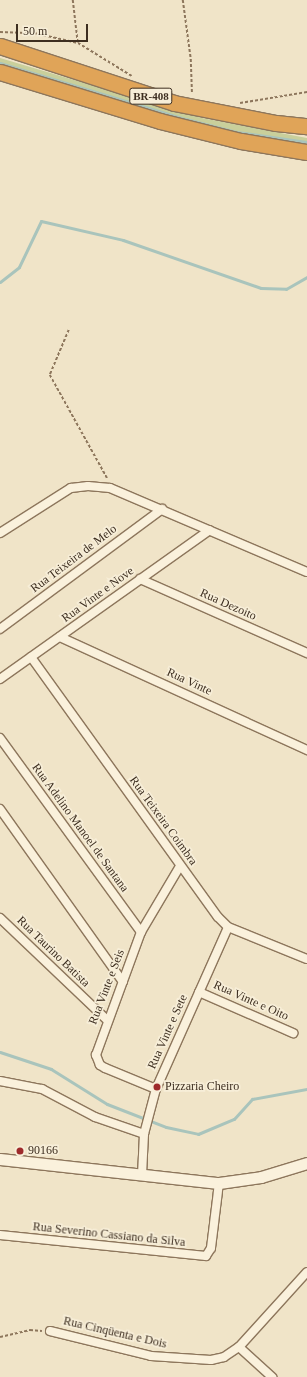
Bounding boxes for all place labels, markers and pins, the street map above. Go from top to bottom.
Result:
place label: Pizzaria Cheiro [165,1080,239,1094]
marker: Pizzaria Cheiro [152,1082,162,1092]
place label: 90166 [28,1144,58,1158]
marker: 90166 [15,1146,25,1156]

